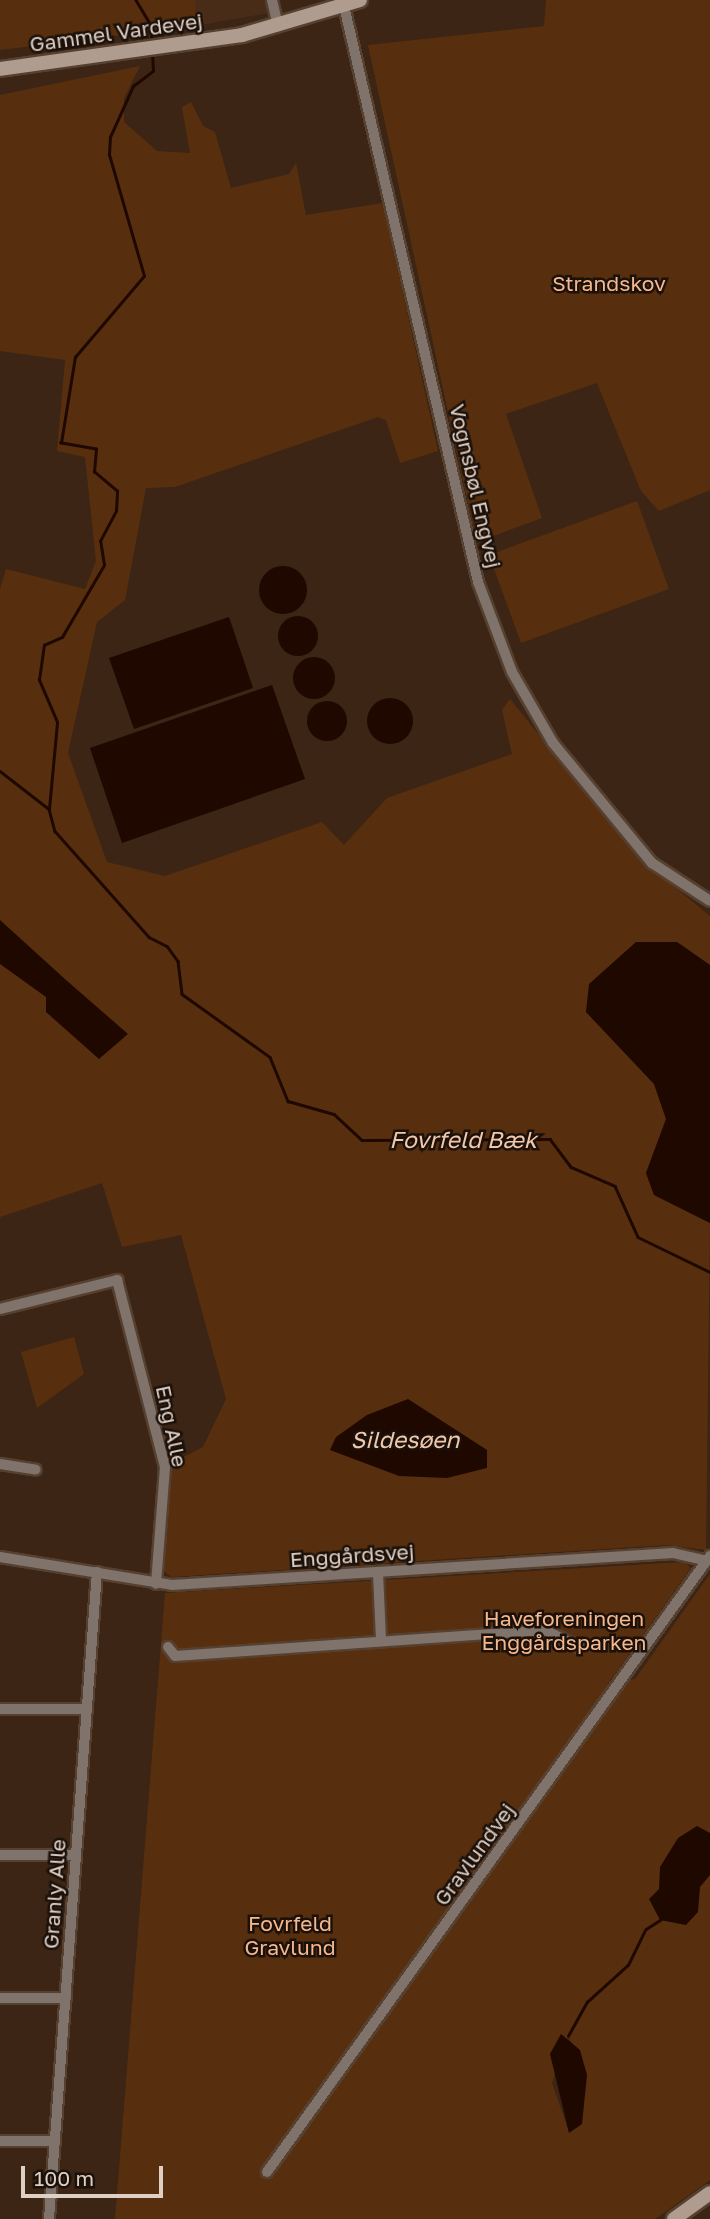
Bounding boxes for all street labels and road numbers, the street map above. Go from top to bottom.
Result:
street label: Gammel Vardevej [28,7,204,57]
street label: Vognsbøl Engvej [445,401,507,571]
street label: Eng Alle [151,1383,193,1469]
street label: Enggårdsvej [289,1538,415,1572]
street label: Gravlundvej [428,1798,520,1910]
street label: Granly Alle [38,1838,70,1950]

